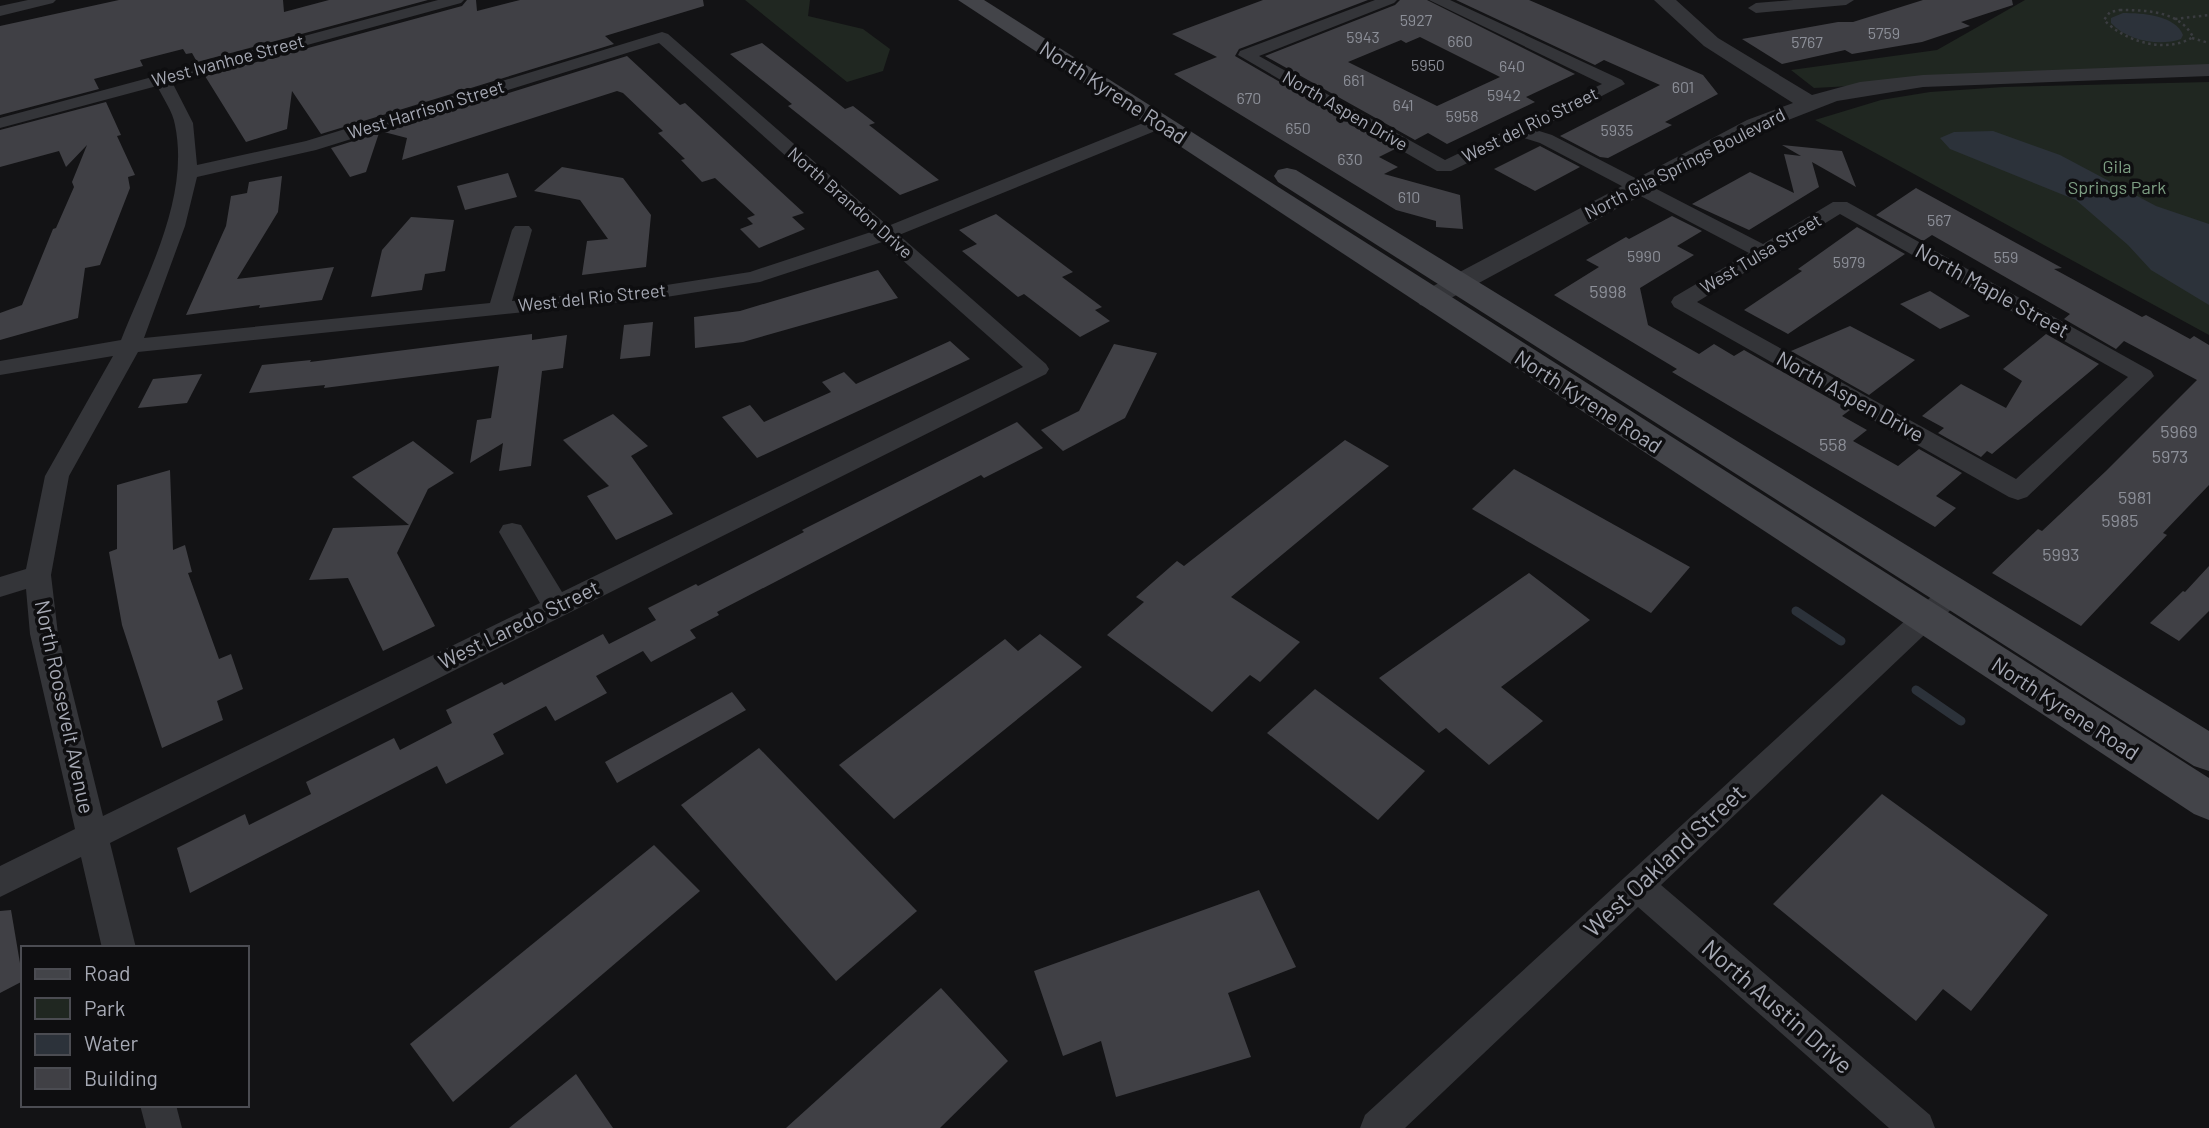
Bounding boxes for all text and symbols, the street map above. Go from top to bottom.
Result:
house number: 5927 [1400,10,1433,29]
house number: 5759 [1868,23,1900,42]
house number: 5943 [1346,27,1380,46]
street label: West Ivanhoe Street [149,29,306,91]
house number: 660 [1447,31,1473,50]
house number: 5767 [1791,32,1823,51]
street label: North Kyrene Road [1035,35,1192,149]
house number: 5950 [1411,55,1445,74]
house number: 640 [1499,56,1525,75]
street label: North Aspen Drive [1279,65,1412,155]
house number: 661 [1343,70,1365,89]
street label: West Harrison Street [345,75,507,143]
house number: 601 [1672,77,1694,96]
street label: West del Rio Street [1458,82,1601,167]
house number: 5942 [1487,85,1521,104]
house number: 670 [1237,88,1261,107]
house number: 641 [1392,95,1414,114]
street label: North Gila Springs Boulevard [1580,103,1789,223]
house number: 5958 [1445,106,1479,125]
house number: 650 [1285,118,1311,137]
house number: 5935 [1600,120,1634,139]
street label: North Brandon Drive [784,142,918,262]
house number: 630 [1337,149,1363,168]
park label: Gila Springs Park [2068,155,2166,198]
house number: 610 [1398,187,1420,206]
street label: West Tulsa Street [1696,208,1825,298]
house number: 567 [1927,210,1951,229]
street label: North Maple Street [1912,237,2074,342]
house number: 5990 [1627,246,1661,265]
house number: 559 [1994,247,2018,266]
house number: 5979 [1833,252,1865,271]
street label: West del Rio Street [517,278,667,316]
house number: 5998 [1589,280,1627,302]
street label: North Kyrene Road [1510,344,1667,458]
street label: North Aspen Drive [1773,345,1929,447]
house number: 5969 [2160,420,2198,442]
house number: 558 [1819,433,1847,455]
house number: 5973 [2152,445,2188,467]
house number: 5981 [2118,486,2152,508]
house number: 5985 [2101,509,2139,531]
house number: 5993 [2042,543,2080,565]
street label: West Laredo Street [434,574,603,674]
street label: North Roosevelt Avenue [31,598,100,816]
street label: North Kyrene Road [1987,651,2144,765]
street label: West Oakland Street [1577,777,1751,942]
street label: North Austin Drive [1697,933,1859,1079]
legend [21,946,248,1107]
text: Road [84,960,130,985]
text: Park [84,995,125,1020]
text: Water [84,1030,139,1055]
text: Building [84,1065,158,1090]

